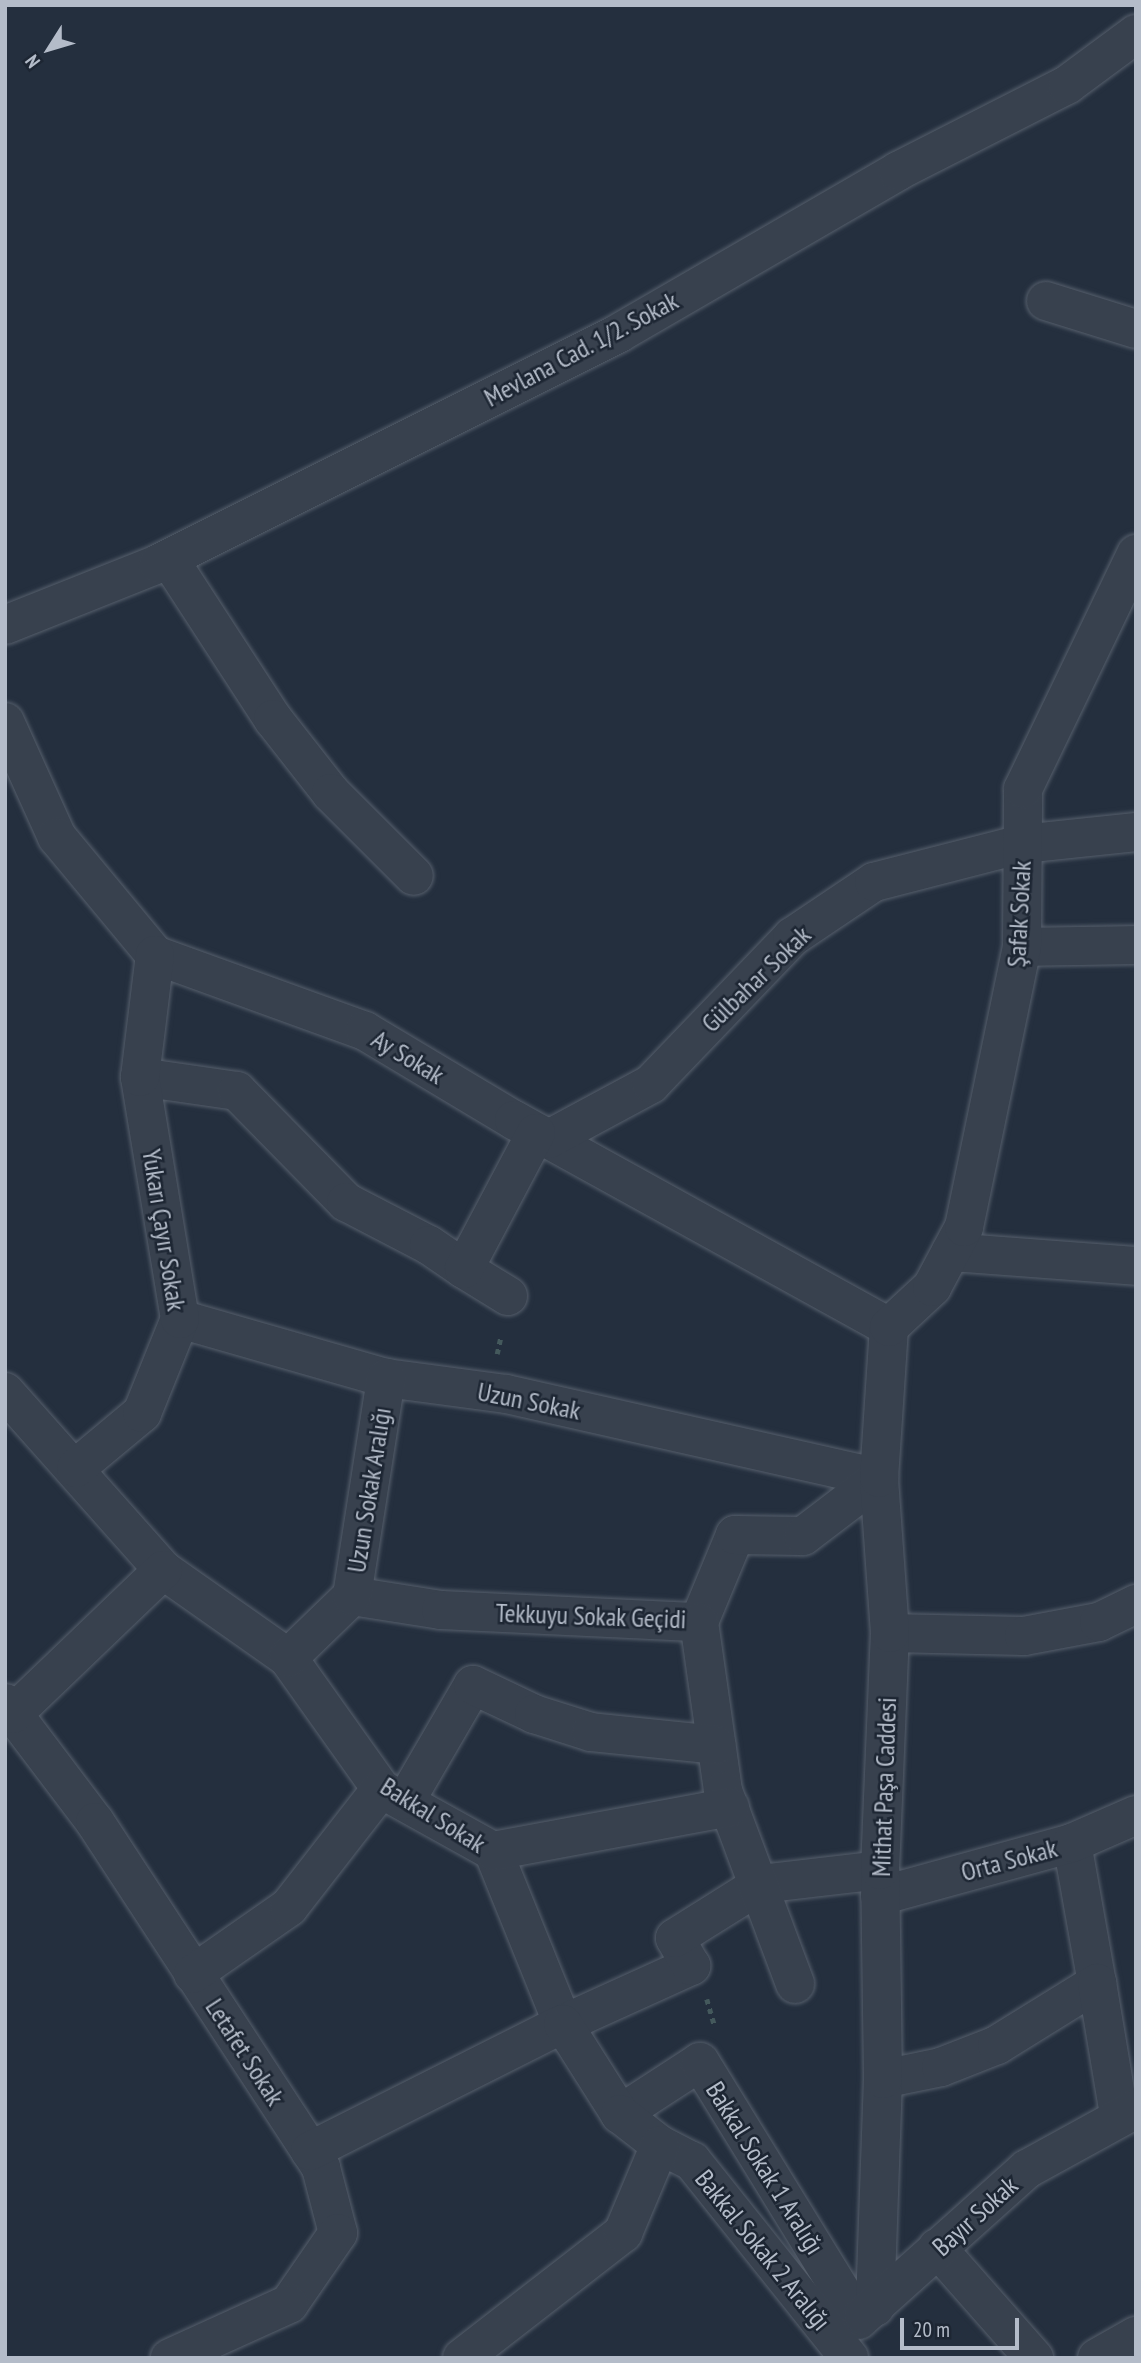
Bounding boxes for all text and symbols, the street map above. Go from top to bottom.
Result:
north arrow [14,14,84,84]
text: N [20,50,45,73]
street label: Mevlana Cad. 1/2. Sokak [477,284,685,414]
street label: Şafak Sokak [1001,860,1037,968]
street label: Gülbahar Sokak [695,919,817,1039]
street label: Ay Sokak [366,1023,450,1091]
street label: Yukarı Çayır Sokak [136,1147,192,1313]
street label: Uzun Sokak [475,1376,583,1426]
street label: Uzun Sokak Aralığı [340,1405,398,1575]
street label: Tekkuyu Sokak Geçidi [495,1597,687,1635]
street label: Mithat Paşa Caddesi [865,1697,903,1877]
street label: Bakkal Sokak [375,1771,491,1859]
street label: Orta Sokak [958,1832,1060,1888]
street label: Letafet Sokak [199,1993,291,2111]
street label: Bakkal Sokak 1 Aralığı [699,2075,831,2261]
street label: Bakkal Sokak 2 Aralığı [688,2163,838,2337]
street label: Bayır Sokak [926,2170,1024,2262]
scale bar [903,2304,1022,2348]
text: 20 m [913,2316,950,2343]

